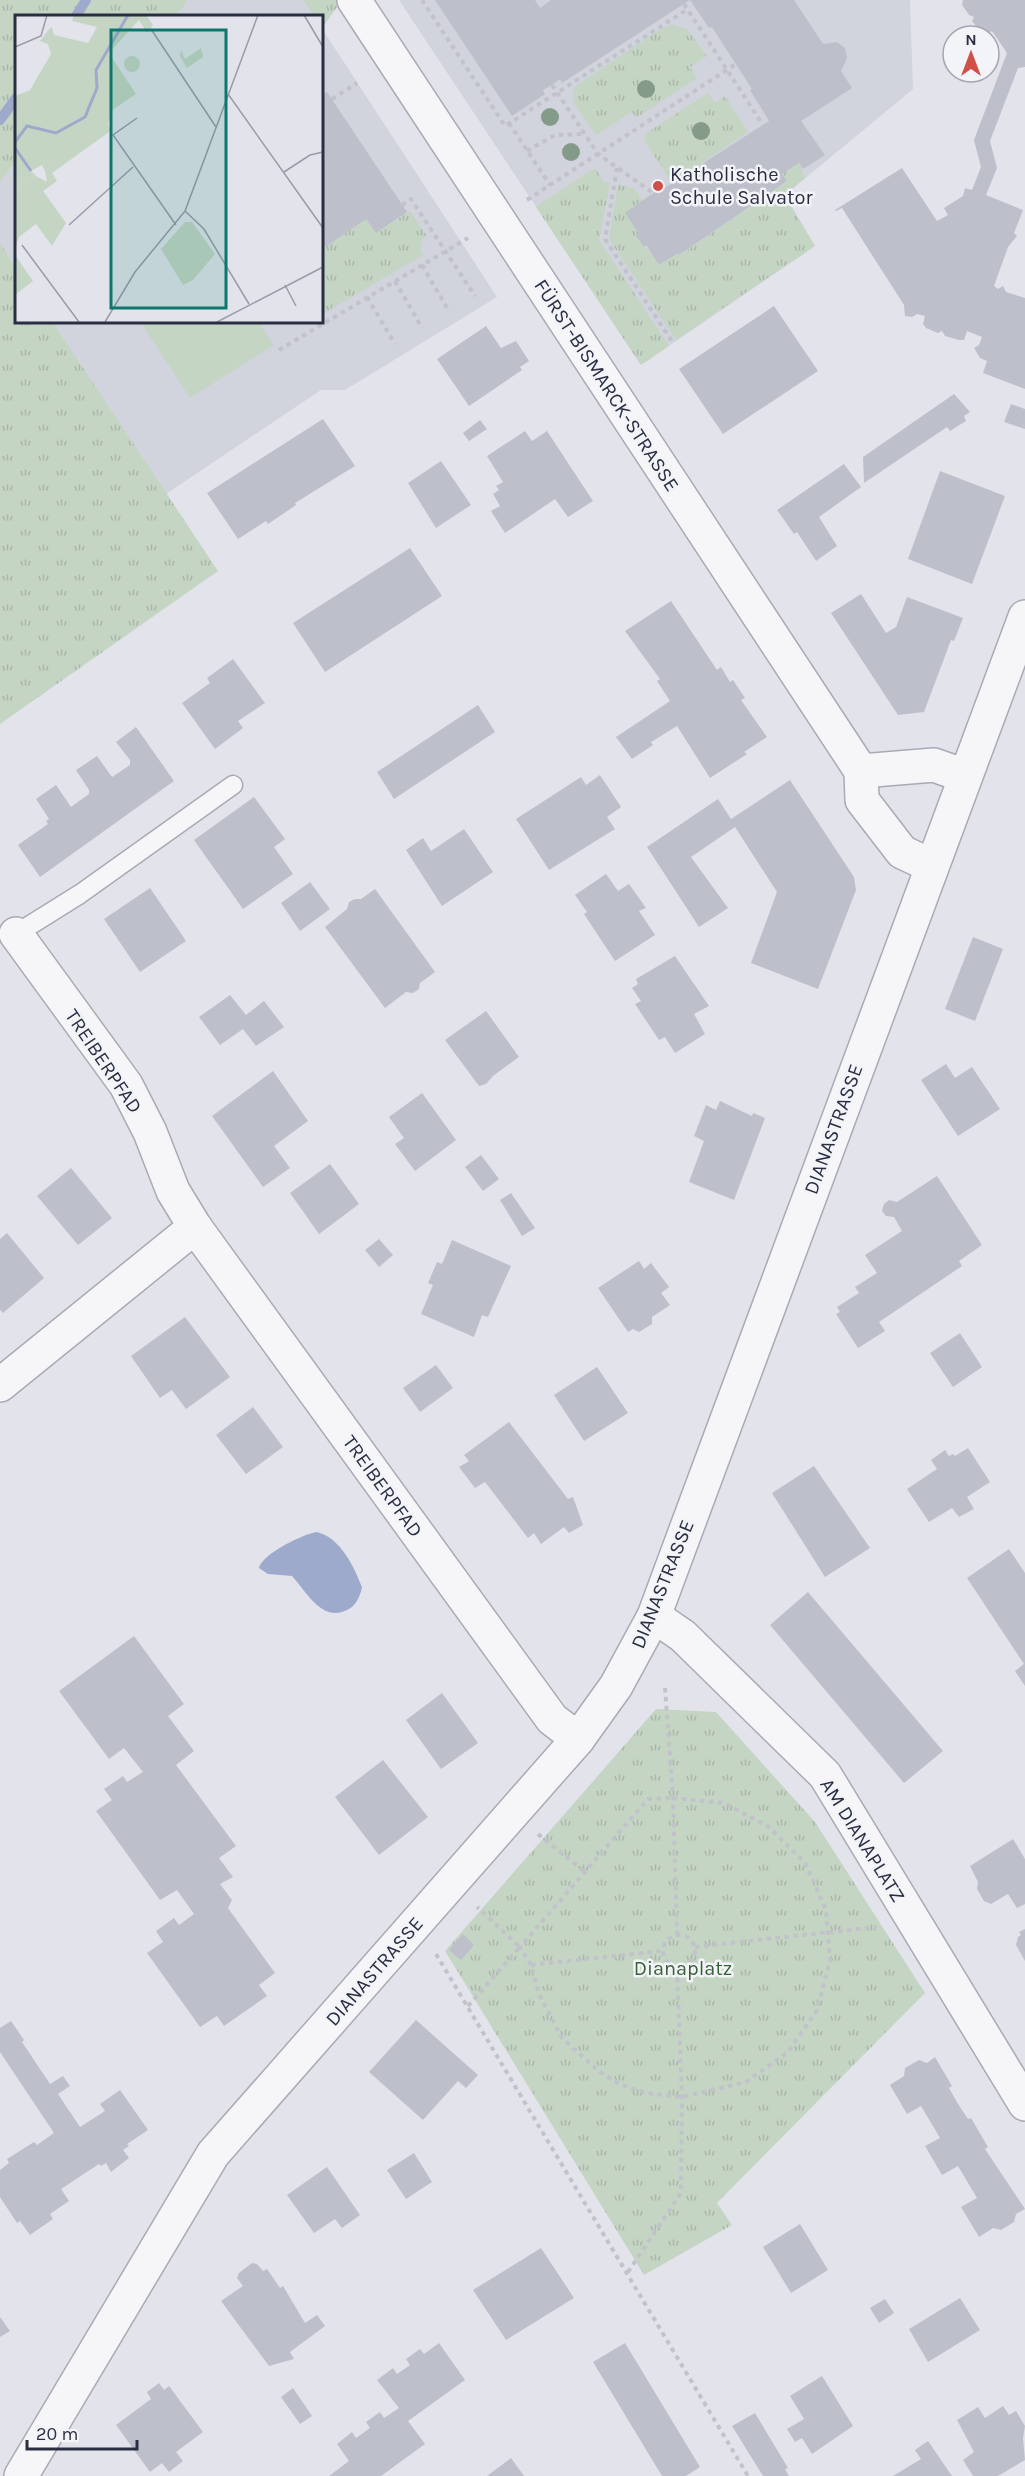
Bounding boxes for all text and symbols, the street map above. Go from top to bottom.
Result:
inset map [15,15,322,322]
north arrow [941,24,1001,84]
text: N [965,30,977,49]
place label: Katholische Schule Salvator [670,163,813,209]
marker: Katholische Schule Salvator [651,179,665,193]
street label: FÜRST-BISMARCK-STRASSE [529,275,684,496]
street label: TREIBERPFAD [60,1005,147,1118]
street label: DIANASTRASSE [799,1061,868,1197]
street label: TREIBERPFAD [338,1431,427,1542]
street label: DIANASTRASSE [626,1516,699,1652]
street label: AM DIANAPLATZ [815,1774,910,1906]
street label: DIANASTRASSE [321,1912,428,2030]
park label: Dianaplatz [634,1957,732,1980]
scale bar [27,2413,136,2451]
text: 20 m [36,2423,78,2445]

